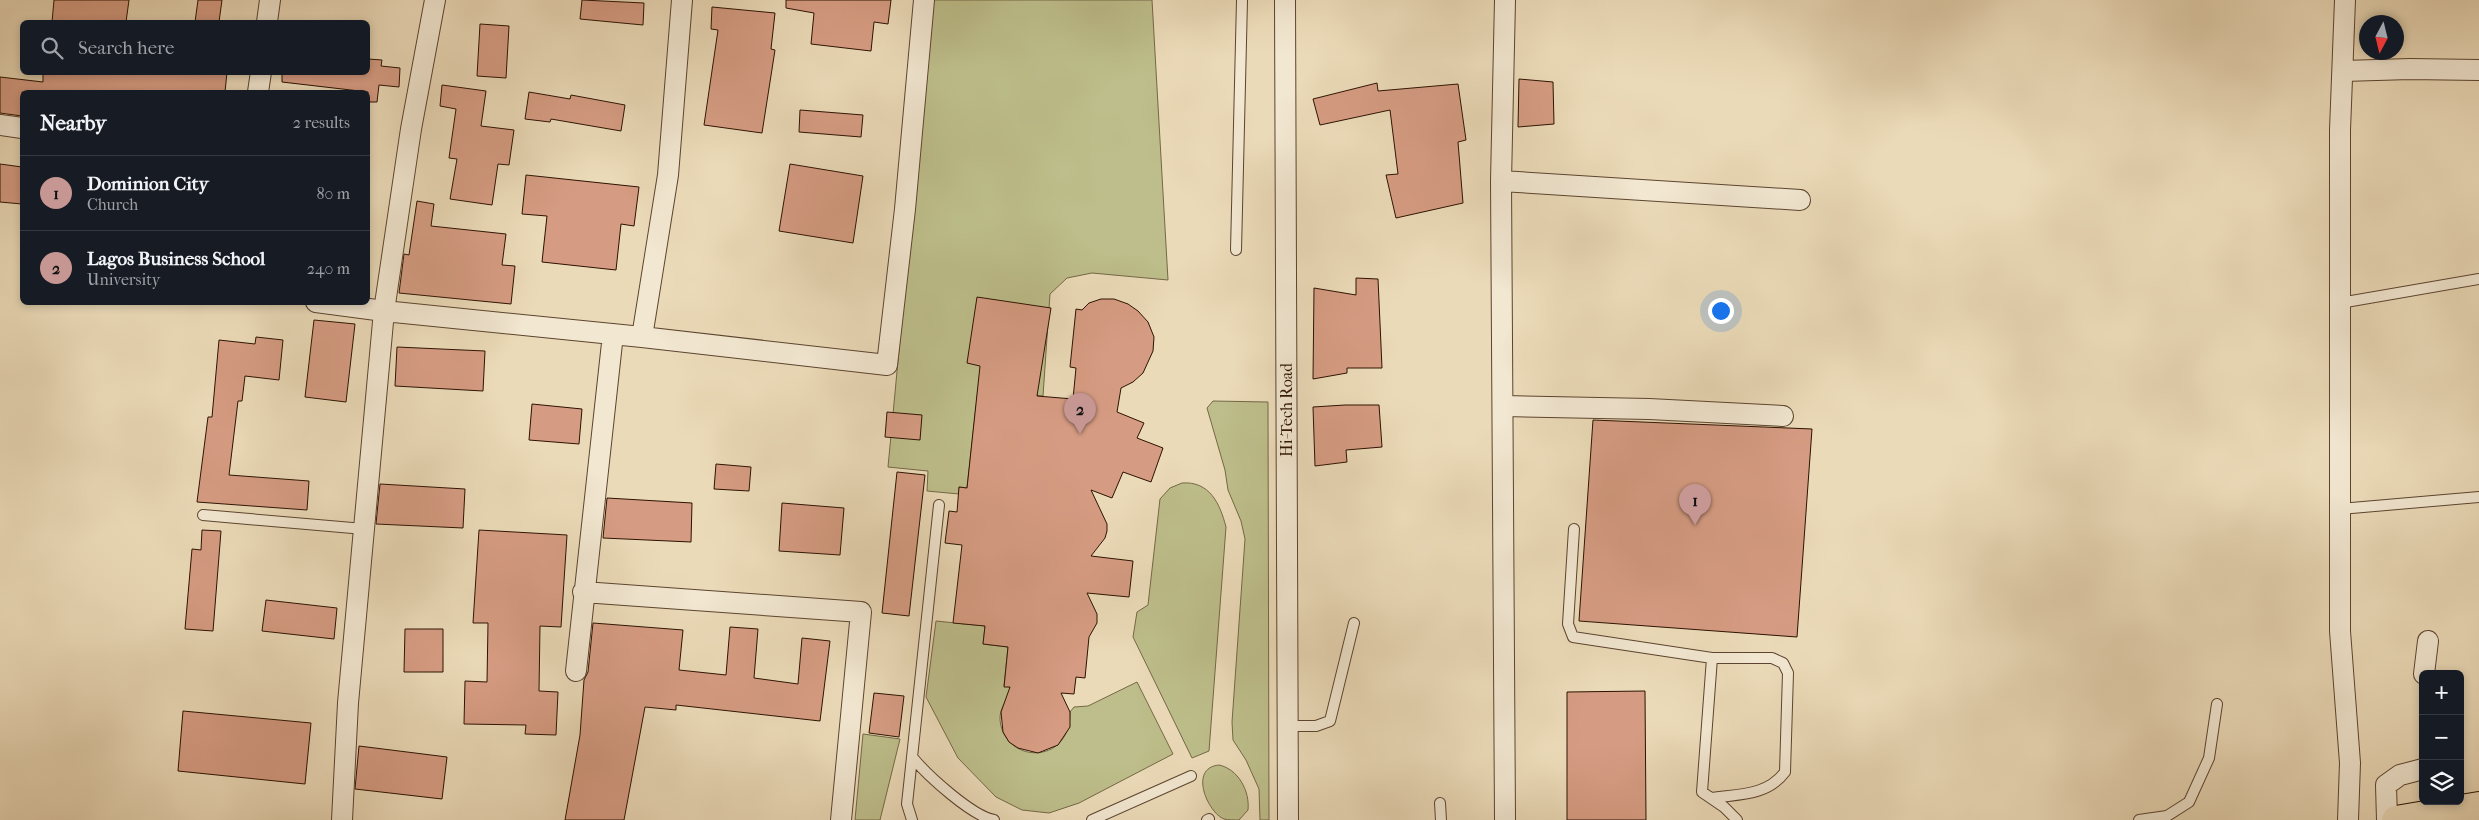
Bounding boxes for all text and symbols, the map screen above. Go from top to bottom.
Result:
north arrow [2359,15,2404,60]
search box [20,20,370,75]
icon: search [38,34,66,62]
text: Search here [78,37,174,59]
text: Nearby [40,111,106,135]
text: 2 results [293,113,350,132]
text: Dominion City [87,173,209,195]
text: 1 [53,184,59,203]
text: 80 m [316,184,350,203]
text: Church [87,195,138,214]
text: Lagos Business School [87,248,265,270]
text: 2 [52,259,60,278]
text: 240 m [307,259,350,278]
text: University [87,270,160,289]
your location [1708,298,1734,324]
street label: Hi-Tech Road [1277,363,1296,457]
pin: 2 [1064,393,1096,434]
pin: 1 [1679,484,1711,525]
map controls [2419,670,2464,805]
button: + [2419,670,2464,715]
button: − [2419,715,2464,760]
button: layers [2419,760,2464,805]

